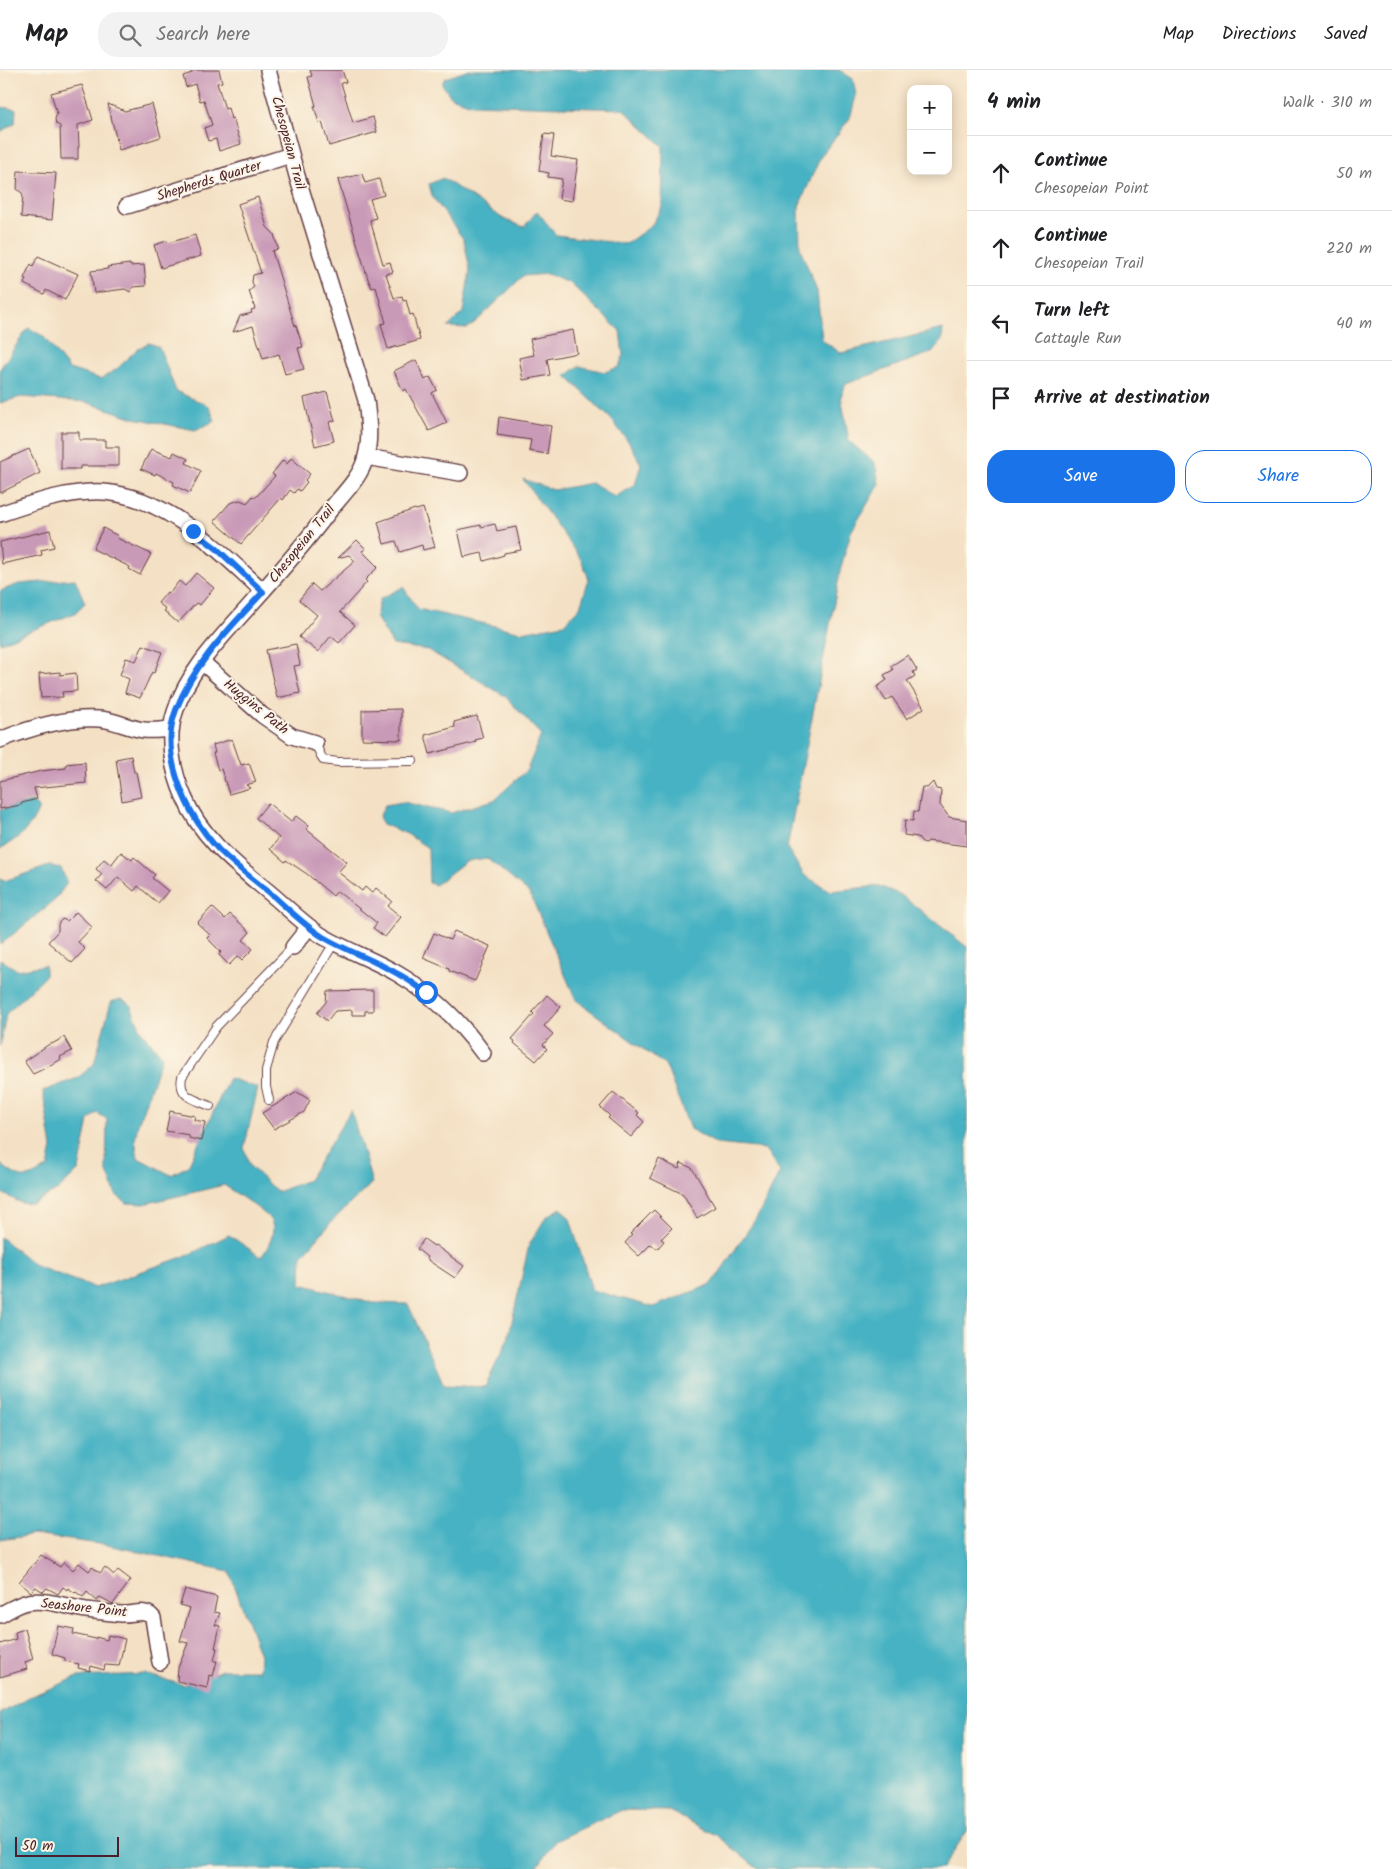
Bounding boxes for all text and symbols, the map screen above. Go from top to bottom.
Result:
search box [98,12,448,57]
text: Map [25,15,68,54]
text: Search here [156,20,250,50]
text: Map [1162,20,1194,49]
text: Directions [1222,20,1296,49]
text: Saved [1324,20,1367,49]
icon: search [116,21,144,49]
map controls [907,85,952,175]
button: + [907,85,952,130]
text: 4 min [987,86,1041,119]
text: Walk · 310 m [1283,90,1372,115]
street label: Chesopeian Trail [265,94,311,193]
button: − [907,130,952,175]
text: Continue [1034,146,1107,176]
street label: Shepherds Quarter [154,154,265,207]
icon: ahead [987,159,1015,187]
text: 50 m [1336,161,1372,186]
text: Chesopeian Point [1034,176,1149,201]
text: Continue [1034,221,1107,251]
icon: ahead [987,234,1015,262]
text: 220 m [1326,236,1372,261]
text: Chesopeian Trail [1034,251,1144,276]
text: Turn left [1034,296,1109,326]
icon: left [987,309,1015,337]
text: 40 m [1336,311,1372,336]
text: Cattayle Run [1034,326,1122,351]
text: Arrive at destination [1034,383,1210,413]
icon: arrive [987,384,1015,412]
button: Save [987,450,1175,503]
button: Share [1185,450,1372,503]
street label: Chesopeian Trail [263,499,341,588]
route end [182,520,205,543]
street label: Huggins Path [218,674,294,740]
route start [415,981,438,1004]
street label: Seashore Point [40,1593,129,1624]
scale bar [15,1834,119,1857]
text: 50 m [22,1835,53,1857]

